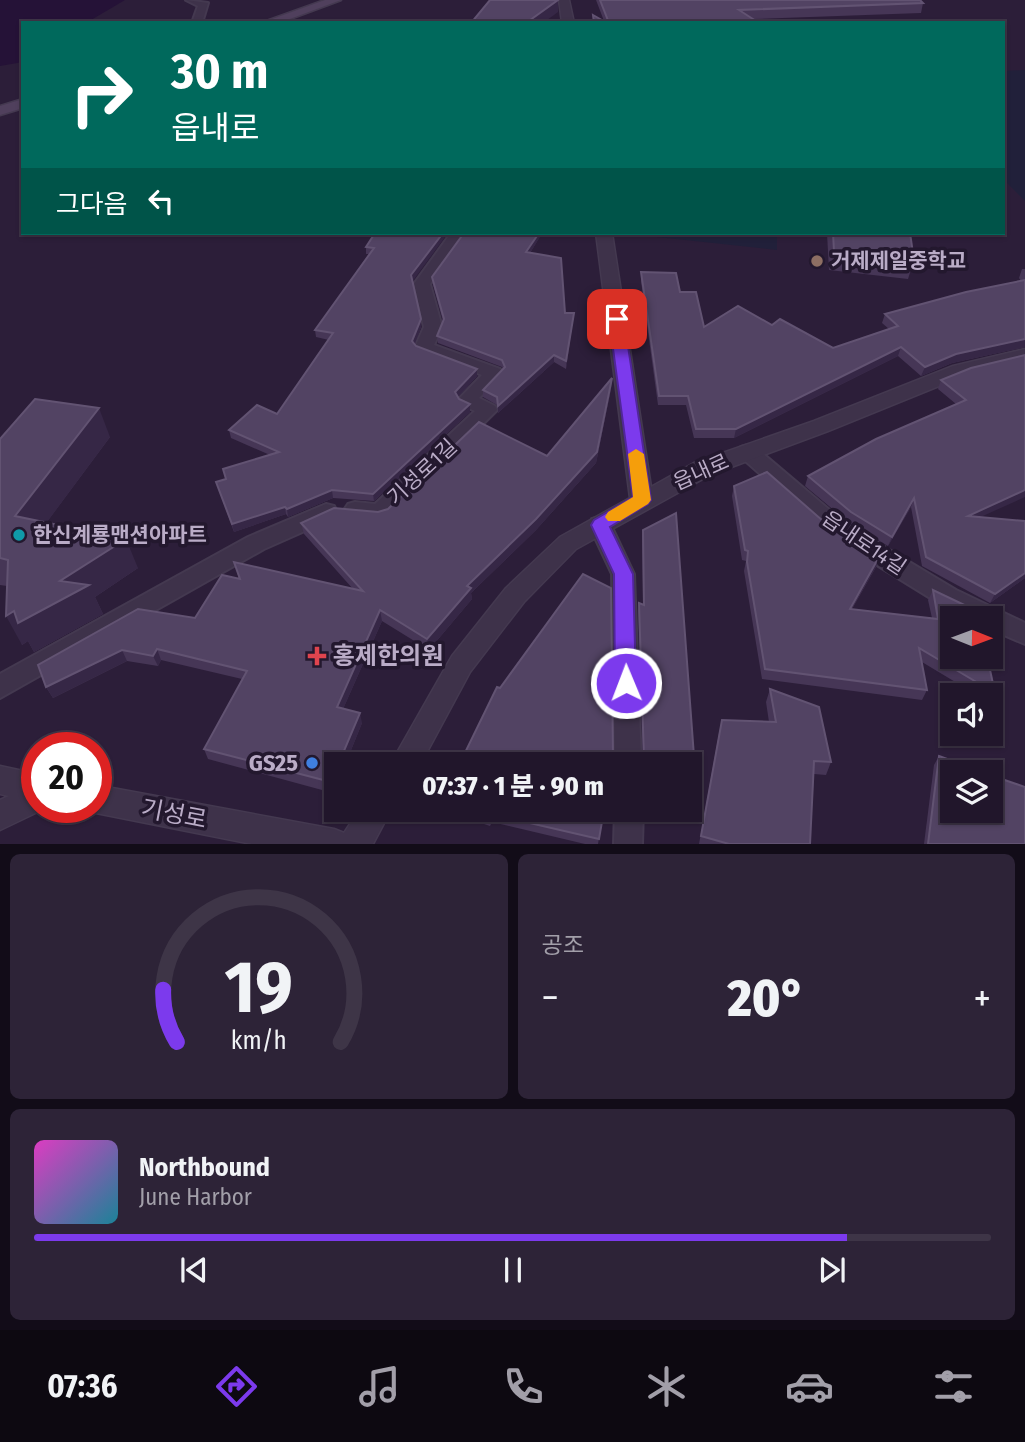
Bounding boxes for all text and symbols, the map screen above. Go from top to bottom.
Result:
text: 30 m [171,42,269,101]
icon: right [56,49,147,140]
text: 읍내로 [171,109,259,147]
icon: left [142,182,180,220]
text: 그다음 [56,189,128,220]
place label: 거제제일중학교 [831,248,966,274]
marker: 거제제일중학교 [809,253,825,269]
pin [587,289,647,349]
icon: arrive [598,300,636,338]
street label: 기성로1길 [382,433,462,511]
street label: 읍내로 [669,448,733,496]
street label: 읍내로14길 [817,505,911,581]
place label: 한신계룡맨션아파트 [33,522,207,548]
marker: 한신계룡맨션아파트 [11,527,27,543]
north arrow [940,606,1003,668]
map controls [940,606,1003,823]
place label: 홍제한의원 [333,642,443,670]
marker: 홍제한의원 [307,646,327,666]
position arrow [589,646,663,720]
button: sound [940,683,1003,746]
speed limit sign: 20 [21,732,112,823]
place label: GS25 [249,749,298,777]
marker: GS25 [304,755,320,771]
button: layers [940,760,1003,823]
text: 07:37 · 1 분 · 90 m [422,771,604,802]
street label: 기성로 [139,794,209,834]
text: 공조 [542,931,584,959]
text: 19 [225,945,293,1032]
text: 20° [727,967,805,1030]
text: − [542,975,559,1021]
text: + [974,975,991,1021]
text: km/h [231,1026,287,1056]
text: Northbound [139,1152,270,1183]
text: June Harbor [139,1183,252,1211]
icon: previous [175,1251,213,1289]
icon: pause [494,1251,532,1289]
icon: next [813,1251,851,1289]
icon: directions [212,1362,261,1411]
icon: music [355,1362,404,1411]
icon: phone [499,1362,548,1411]
icon: climate [642,1362,691,1411]
icon: car [785,1362,834,1411]
icon: filters [929,1362,978,1411]
text: 07:36 [47,1367,117,1405]

